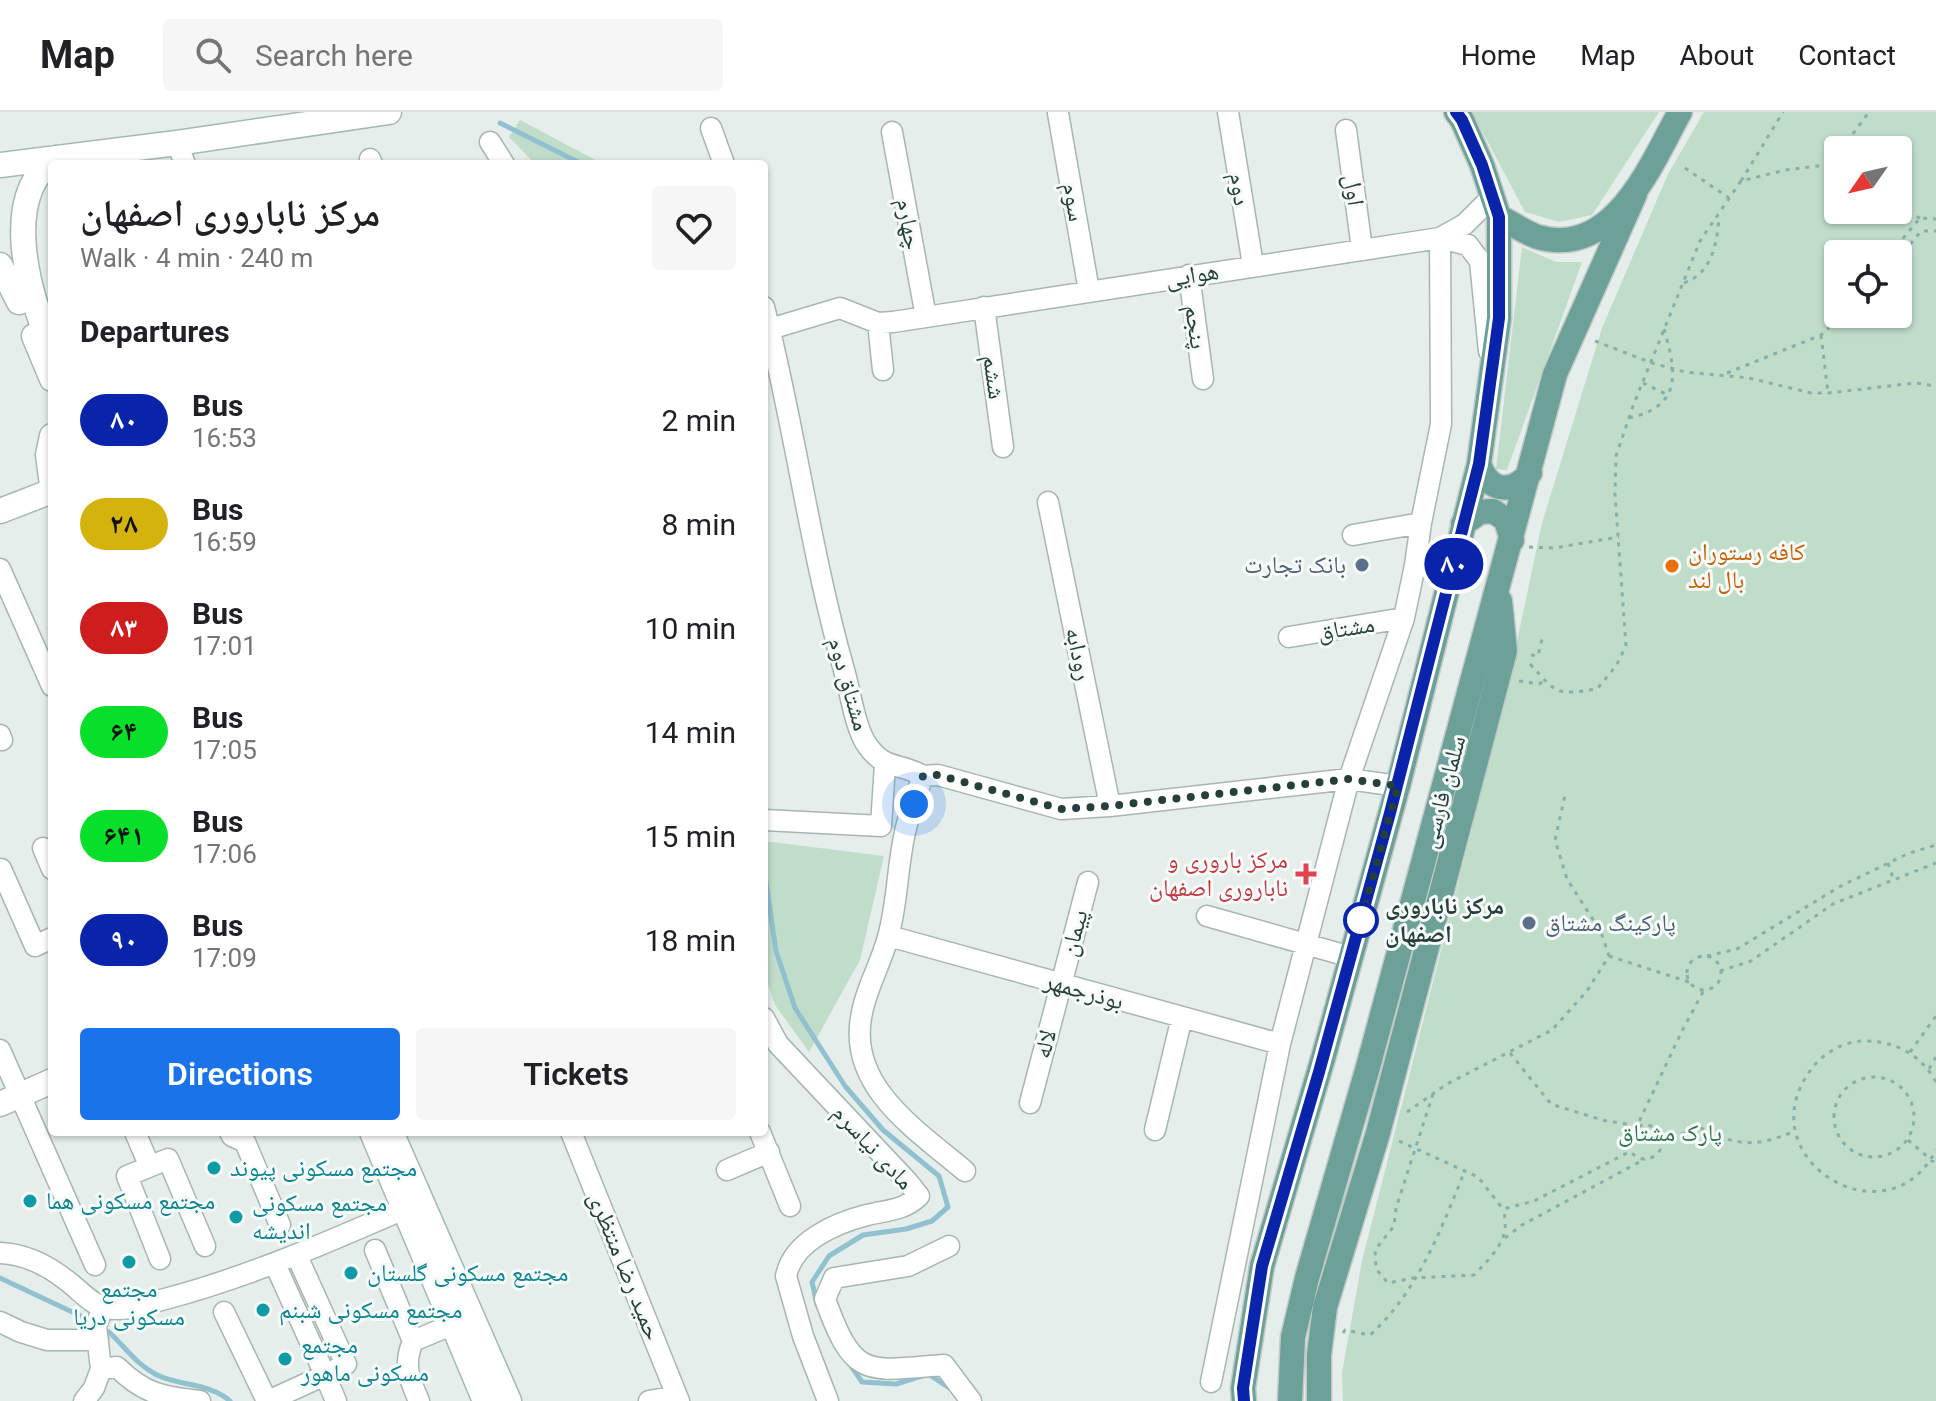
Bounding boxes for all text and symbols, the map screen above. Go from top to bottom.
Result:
search box [163,19,723,91]
text: Map [40,33,115,77]
icon: search [191,33,235,77]
text: Search here [255,38,413,73]
text: Home [1461,39,1536,72]
text: Map [1580,39,1636,72]
text: About [1680,39,1754,72]
text: Contact [1798,39,1896,72]
north arrow [1824,136,1912,224]
map controls [1824,136,1912,328]
street label: دوم [1222,171,1256,208]
street label: اول [1338,173,1370,207]
street label: سوم [1055,180,1091,224]
button: heart [652,186,736,270]
text: مرکز ناباروری اصفهان [80,191,380,235]
street label: چهارم [889,196,927,252]
button: locate [1824,240,1912,328]
text: Walk · 4 min · 240 m [80,243,313,273]
street label: هوایی [1163,257,1221,293]
street label: پنجم [1177,303,1213,351]
text: Departures [80,314,230,349]
street label: ششم [975,353,1011,401]
text: Bus [192,388,243,423]
text: ۸۰ [110,403,138,436]
text: 2 min [662,403,736,438]
text: 16:53 [192,423,257,453]
text: Bus [192,492,243,527]
text: ۲۸ [110,507,138,540]
text: 8 min [662,507,736,542]
text: 16:59 [192,527,257,557]
line badge: ۸۰ [1418,538,1490,590]
place label: کافه رستوران بال لند [1688,538,1805,594]
text: ۸۰ [1440,547,1468,580]
place label: بانک تجارت [1244,551,1346,579]
marker: بانک تجارت [1353,556,1371,574]
marker: کافه رستوران بال لند [1663,557,1681,575]
text: Bus [192,596,243,631]
street label: مشتاق [1316,610,1376,646]
text: ۸۳ [110,611,138,644]
text: 10 min [645,611,736,646]
street label: رودابه [1060,625,1098,683]
text: 17:01 [192,631,257,661]
street label: مشتاق دوم [820,634,876,735]
text: Bus [192,700,243,735]
text: ۶۴ [110,715,138,748]
text: 14 min [645,715,736,750]
street label: سلمان فارسی [1415,733,1471,851]
text: 17:05 [192,735,257,765]
your location [894,784,934,824]
text: Bus [192,804,243,839]
text: ۶۴۱ [104,819,145,852]
text: 15 min [645,819,736,854]
text: 17:06 [192,839,257,869]
place label: مرکز باروری و ناباروری اصفهان [1149,846,1288,902]
marker: مرکز باروری و ناباروری اصفهان [1295,863,1317,885]
place label: مرکز ناباروری اصفهان [1385,892,1504,948]
marker: مرکز ناباروری اصفهان [1344,903,1378,937]
street label: پیمان [1054,907,1094,959]
text: Bus [192,908,243,943]
place label: پارکینگ مشتاق [1545,909,1676,937]
marker: پارکینگ مشتاق [1520,914,1538,932]
text: ۹۰ [110,923,138,956]
text: 18 min [645,923,736,958]
text: 17:09 [192,943,257,973]
street label: بوذرجمهر [1040,966,1127,1016]
street label: لاله [1028,1027,1062,1061]
button: Directions [80,1028,400,1120]
button: Tickets [416,1028,736,1120]
street label: مادی نیاسرم [825,1099,919,1197]
park label: پارک مشتاق [1618,1119,1722,1147]
place label: مجتمع مسکونی پیوند [230,1154,417,1183]
marker: مجتمع مسکونی پیوند [205,1159,223,1177]
place label: مجتمع مسکونی هما [46,1187,215,1216]
street label: حمید رضا منتظری [583,1188,667,1344]
place label: مجتمع مسکونی اندیشه [252,1189,387,1245]
marker: مجتمع مسکونی هما [21,1192,39,1210]
marker: مجتمع مسکونی اندیشه [227,1208,245,1226]
marker: مجتمع مسکونی دریا [120,1253,138,1271]
place label: مجتمع مسکونی گلستان [367,1259,569,1288]
marker: مجتمع مسکونی گلستان [342,1264,360,1282]
place label: مجتمع مسکونی دریا [73,1275,185,1331]
place label: مجتمع مسکونی شبنم [279,1296,463,1326]
marker: مجتمع مسکونی شبنم [254,1301,272,1319]
place label: مجتمع مسکونی ماهور [300,1331,429,1387]
marker: مجتمع مسکونی ماهور [276,1350,294,1368]

